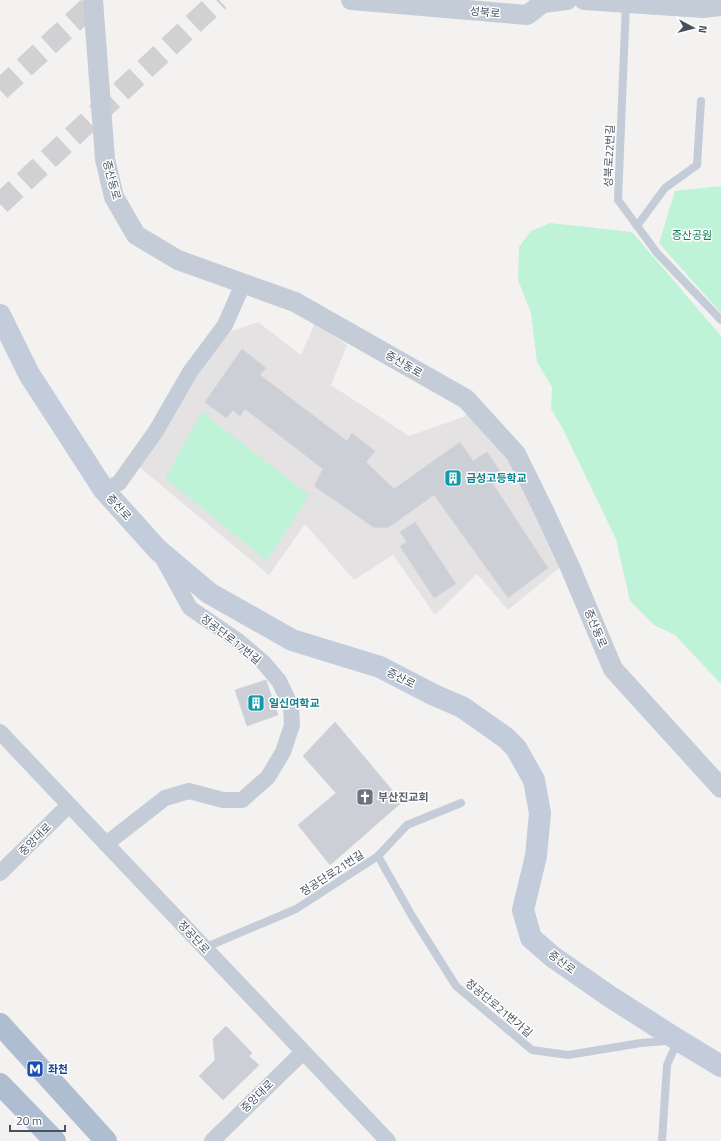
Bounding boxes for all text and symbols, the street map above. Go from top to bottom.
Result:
street label: 성북로 [469,3,501,21]
north arrow [673,8,713,48]
text: N [695,24,711,34]
street label: 성북로22번길 [600,124,618,188]
street label: 증산동로 [99,158,125,202]
park label: 증산공원 [672,227,712,243]
street label: 증산동로 [382,347,426,381]
building icon: 금성고등학교 [443,468,463,488]
place label: 금성고등학교 [466,470,527,486]
street label: 증산로 [103,490,135,524]
street label: 증산동로 [581,606,611,650]
street label: 정공단로17번길 [197,610,265,668]
street label: 증산로 [384,664,418,692]
building icon: 일신여학교 [246,693,266,713]
place label: 일신여학교 [269,695,320,711]
church icon: 부산진교회 [355,787,375,807]
place label: 부산진교회 [378,789,429,805]
street label: 중앙대로 [15,819,55,859]
street label: 정공단로21번길 [297,846,367,900]
street label: 정공단로 [174,917,214,957]
street label: 증산로 [545,946,579,978]
street label: 정공단로21번가길 [462,975,536,1041]
metro station icon: 좌천 [25,1059,45,1079]
place label: 좌천 [48,1061,68,1077]
street label: 중앙대로 [237,1076,277,1116]
scale bar [10,1107,65,1133]
text: 20 m [16,1111,42,1130]

